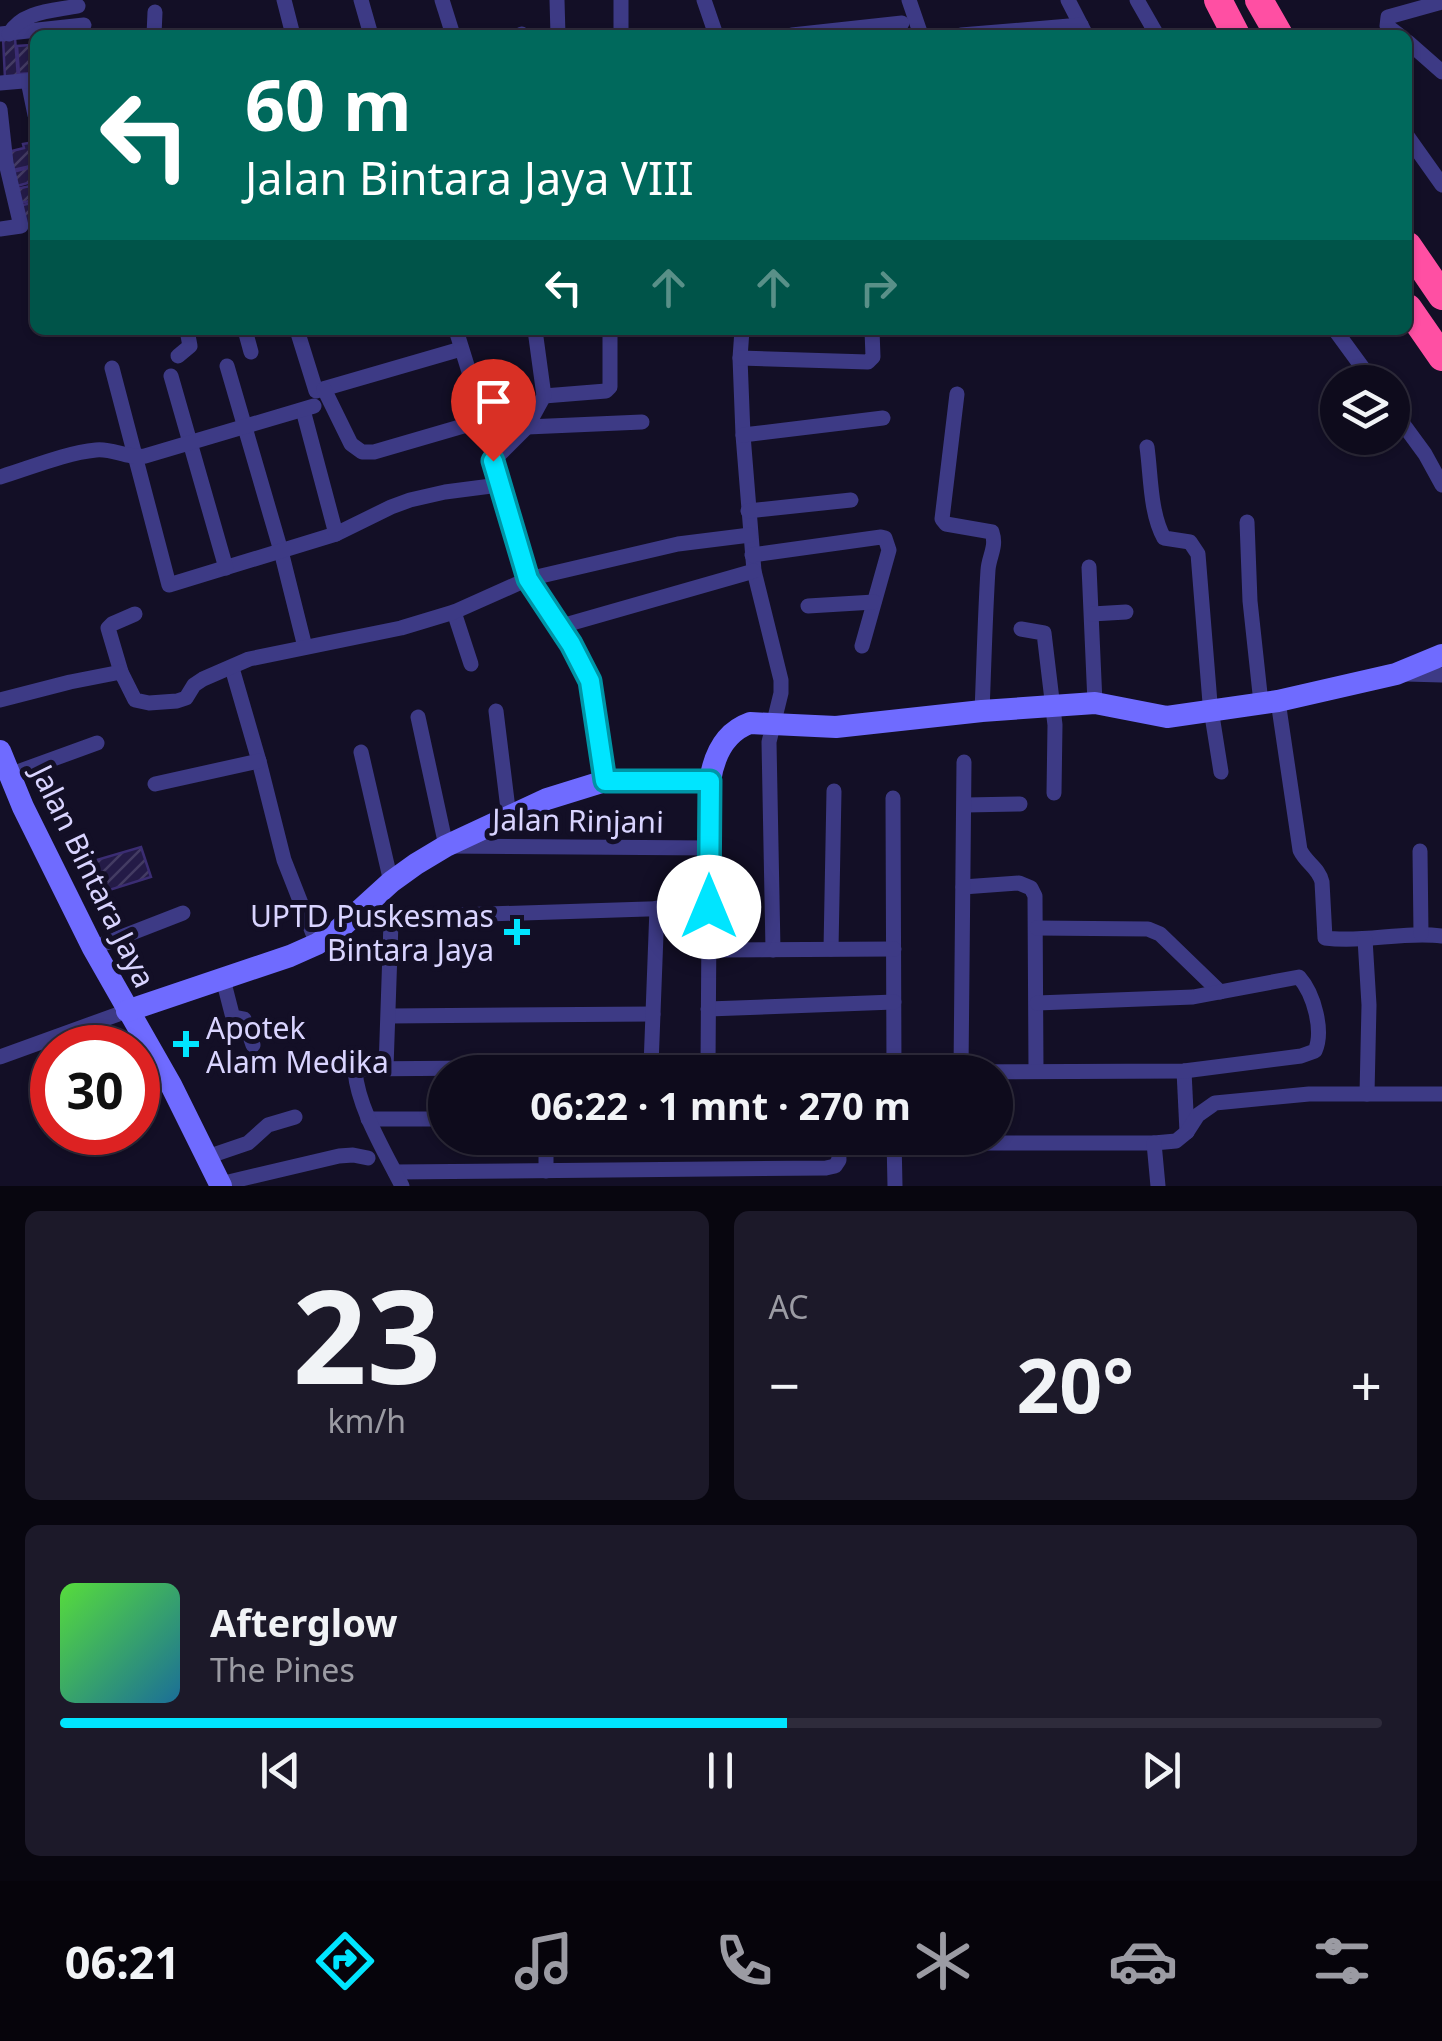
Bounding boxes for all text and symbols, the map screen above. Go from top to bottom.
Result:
text: 60 m [245,56,412,152]
icon: left [80,70,210,200]
text: Jalan Bintara Jaya VIII [245,147,694,208]
icon: left [536,260,591,315]
icon: ahead [641,260,696,315]
icon: ahead [746,260,801,315]
icon: right [851,260,906,315]
pin [451,359,536,462]
map controls [1320,365,1410,455]
button: layers [1320,365,1410,455]
icon: arrive [466,374,521,429]
street label: Jalan Bintara Jaya [21,755,166,994]
street label: Jalan Rinjani [489,798,664,842]
position arrow [657,855,761,959]
place label: UPTD Puskesmas Bintara Jaya [250,895,494,970]
marker: UPTD Puskesmas Bintara Jaya [504,919,530,945]
place label: Apotek Alam Medika [206,1007,389,1082]
speed limit sign: 30 [30,1025,160,1155]
marker: Apotek Alam Medika [175,1033,197,1055]
text: 06:22 · 1 mnt · 270 m [530,1079,911,1131]
text: 23 [292,1245,441,1422]
text: AC [769,1285,809,1328]
text: 20° [1016,1333,1134,1435]
text: − [769,1347,800,1422]
text: + [1351,1347,1382,1422]
text: km/h [327,1399,406,1442]
text: Afterglow [210,1596,398,1648]
text: The Pines [210,1648,355,1691]
icon: previous [253,1743,308,1798]
icon: pause [693,1743,748,1798]
icon: next [1134,1743,1189,1798]
icon: directions [310,1926,380,1996]
icon: music [509,1926,579,1996]
icon: phone [709,1926,779,1996]
icon: climate [908,1926,978,1996]
icon: car [1108,1926,1178,1996]
icon: filters [1307,1926,1377,1996]
text: 06:21 [65,1931,180,1992]

